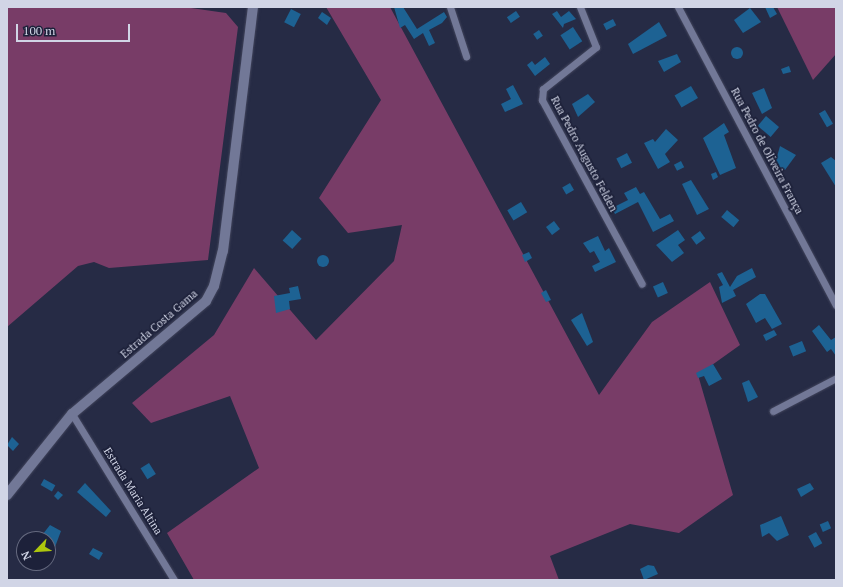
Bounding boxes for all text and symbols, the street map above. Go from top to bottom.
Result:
scale bar [18,16,132,42]
text: 100 m [23,23,55,38]
street label: Rua Pedro de Oliveira França [728,86,806,216]
street label: Rua Pedro Augusto Felden [548,94,620,214]
street label: Estrada Costa Gama [118,287,200,361]
street label: Estrada Maria Altina [101,445,165,537]
north arrow [16,531,56,571]
text: N [18,549,34,562]

